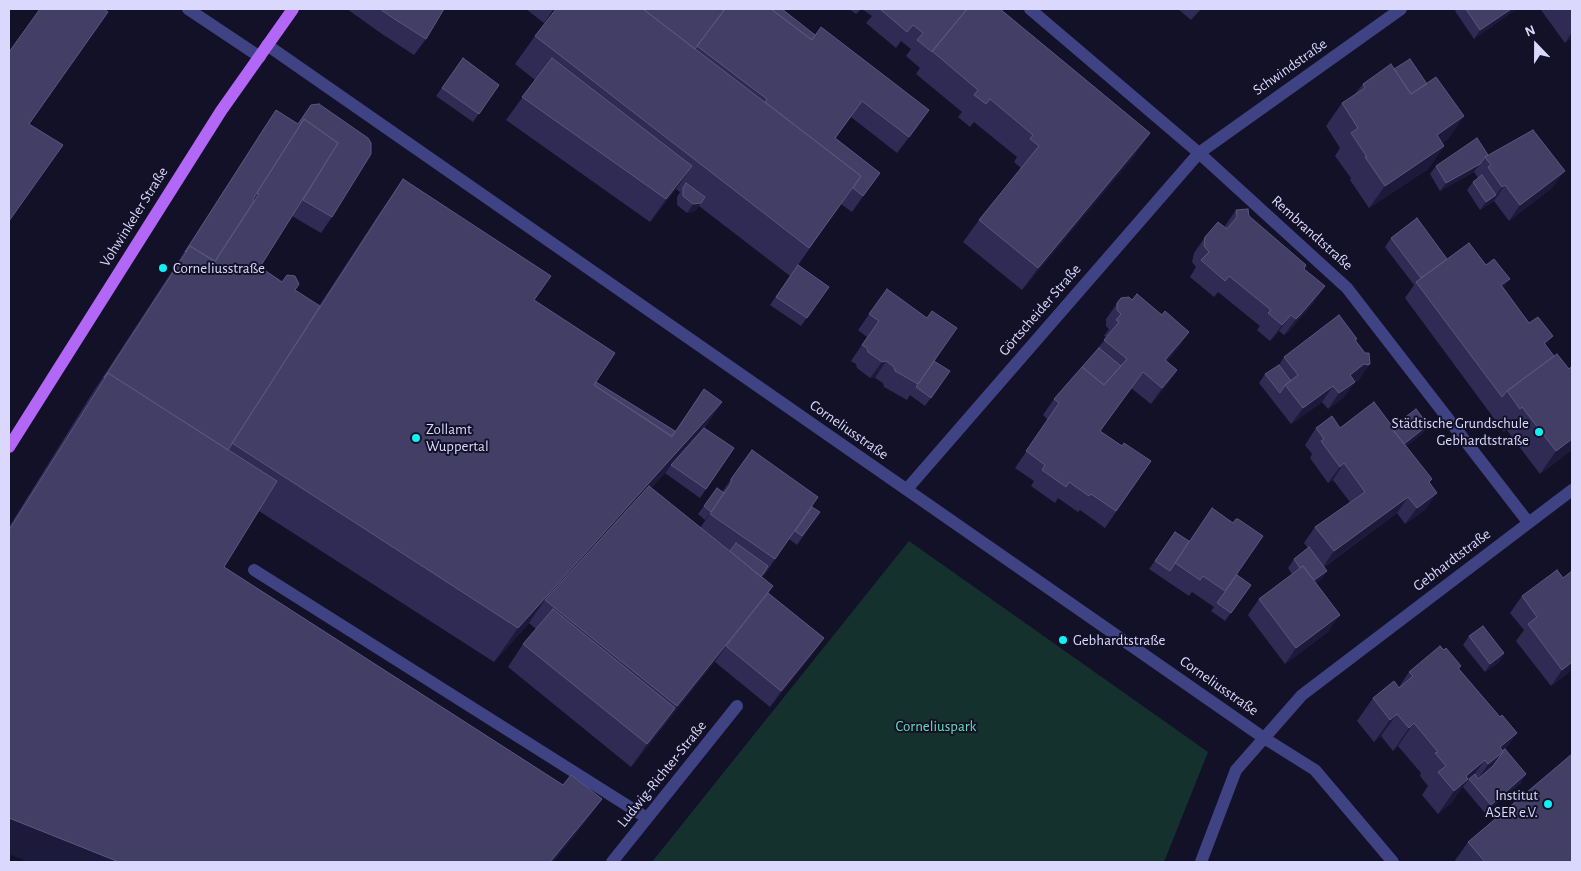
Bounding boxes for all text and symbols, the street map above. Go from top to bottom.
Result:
north arrow [1511,20,1561,70]
text: N [1523,23,1538,39]
street label: Schwindstraße [1249,35,1331,99]
street label: Vohwinkeler Straße [96,164,172,270]
street label: Rembrandtstraße [1268,192,1356,274]
place label: Corneliusstraße [173,259,265,277]
street label: Görtscheider Straße [995,260,1085,360]
marker: Corneliusstraße [157,262,169,274]
street label: Corneliusstraße [806,396,892,464]
place label: Städtische Grundschule Gebhardtstraße [1392,414,1529,449]
place label: Zollamt Wuppertal [426,420,489,455]
marker: Städtische Grundschule Gebhardtstraße [1533,426,1545,438]
marker: Zollamt Wuppertal [410,432,422,444]
street label: Gebhardtstraße [1410,525,1494,595]
place label: Gebhardtstraße [1073,631,1165,649]
marker: Gebhardtstraße [1057,634,1069,646]
street label: Corneliusstraße [1176,652,1262,720]
street label: Ludwig-Richter-Straße [614,717,710,831]
park label: Corneliuspark [896,717,976,735]
place label: Institut ASER e.V. [1485,786,1538,821]
marker: Institut ASER e.V. [1542,798,1554,810]

